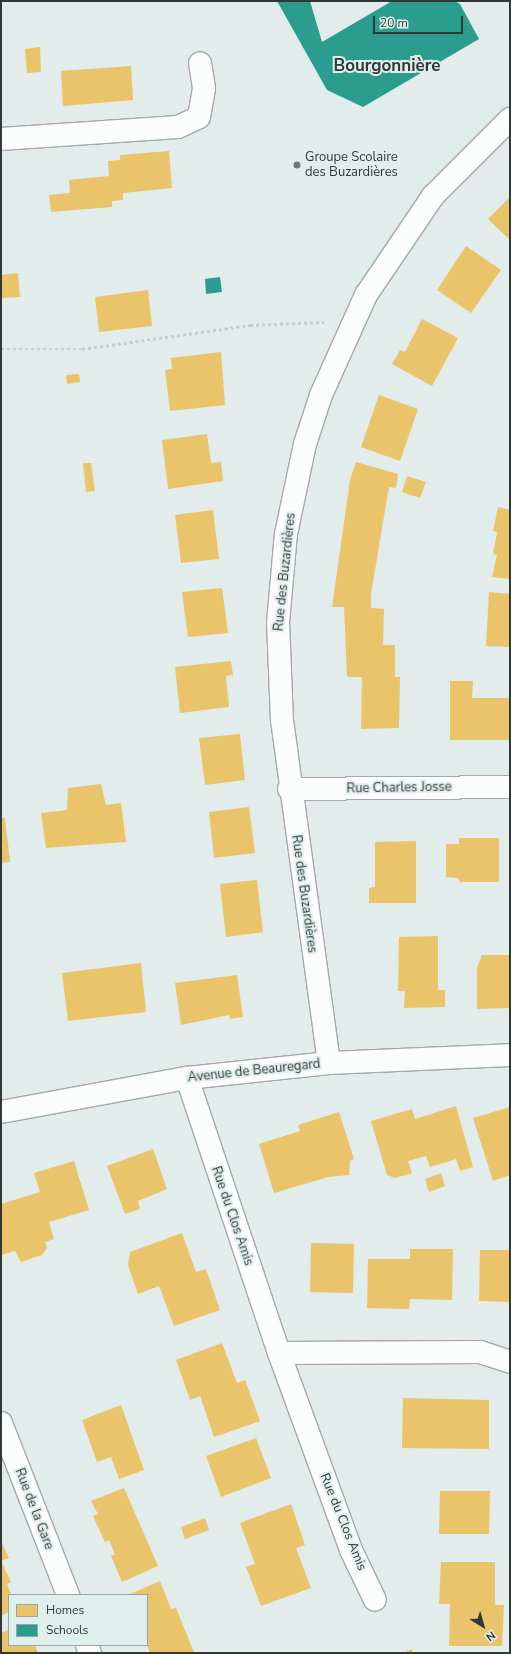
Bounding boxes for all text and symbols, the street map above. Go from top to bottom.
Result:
scale bar [375,8,465,34]
text: 20 m [380,15,408,31]
district label: Bourgonnière [333,56,441,76]
place label: Groupe Scolaire des Buzardières [305,150,398,181]
marker: Groupe Scolaire des Buzardières [292,160,302,170]
street label: Rue des Buzardières [271,512,299,632]
street label: Rue Charles Josse [346,779,452,797]
street label: Rue des Buzardières [288,834,320,954]
street label: Avenue de Beauregard [187,1056,321,1086]
street label: Rue du Clos Amis [208,1164,256,1268]
street label: Rue de la Gare [11,1466,57,1552]
street label: Rue du Clos Amis [316,1471,370,1573]
legend [8,1594,148,1646]
text: Homes [46,1602,84,1618]
north arrow [463,1606,503,1646]
text: Schools [46,1622,88,1638]
text: N [483,1628,498,1644]

